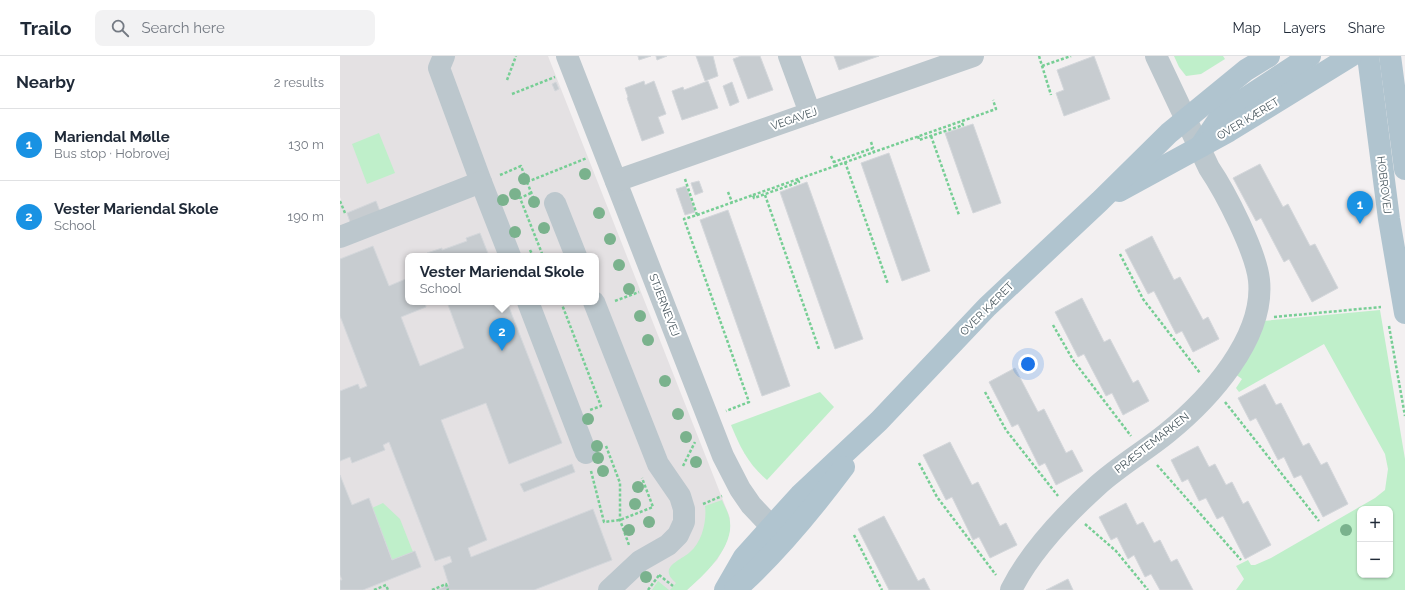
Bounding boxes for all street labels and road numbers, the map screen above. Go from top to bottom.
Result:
street label: OVER KÆRET [1214,95,1282,143]
street label: VEGAVEJ [769,105,819,133]
street label: HOBROVEJ [1374,155,1394,215]
street label: STJERNEVEJ [646,272,682,338]
street label: OVER KÆRET [958,279,1017,338]
street label: PRÆSTEMARKEN [1112,410,1192,476]

